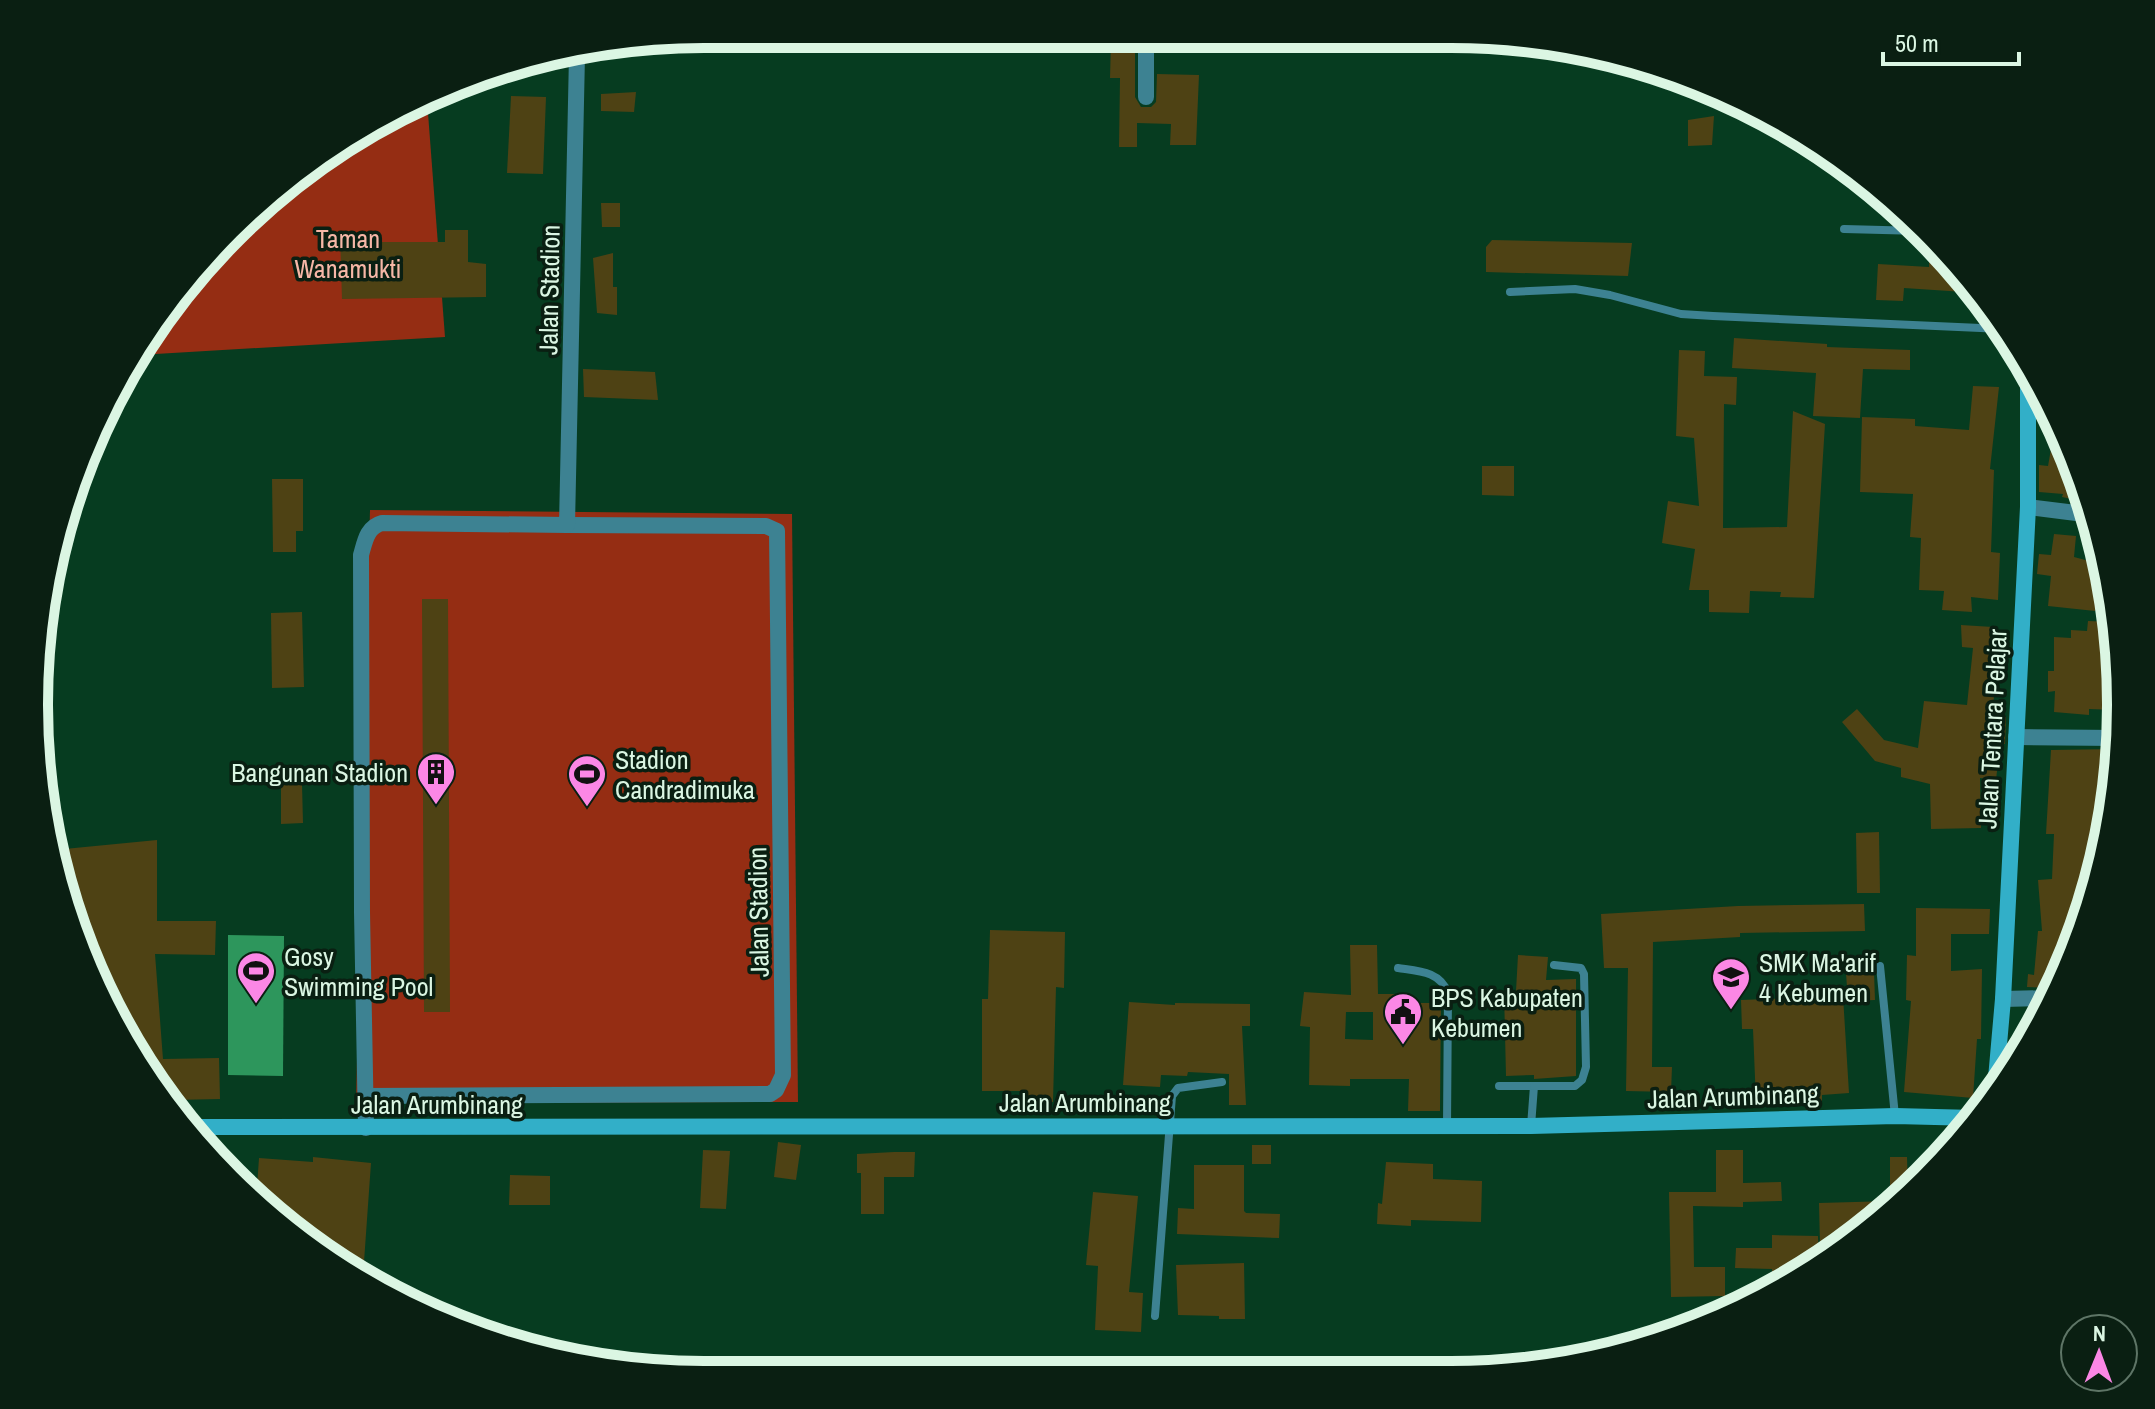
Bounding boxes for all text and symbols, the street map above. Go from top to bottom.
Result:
scale bar [1883,16,2019,66]
text: 50 m [1895,27,1939,59]
park label: Taman Wanamukti [294,221,402,286]
street label: Jalan Stadion [530,225,568,355]
street label: Jalan Tentara Pelajar [1969,628,2015,830]
place label: Stadion Candradimuka [615,742,755,807]
building icon: Bangunan Stadion [415,751,457,806]
sports icon: Stadion Candradimuka [566,753,608,808]
place label: Bangunan Stadion [231,755,408,790]
street label: Jalan Stadion [739,847,777,977]
place label: Gosy Swimming Pool [284,939,433,1004]
place label: SMK Ma'arif 4 Kebumen [1759,945,1876,1010]
sports icon: Gosy Swimming Pool [235,950,277,1005]
school or university icon: SMK Ma'arif 4 Kebumen [1710,956,1752,1011]
place label: BPS Kabupaten Kebumen [1431,980,1583,1045]
public building icon: BPS Kabupaten Kebumen [1382,991,1424,1046]
street label: Jalan Arumbinang [1647,1076,1820,1116]
street label: Jalan Arumbinang [999,1085,1171,1120]
street label: Jalan Arumbinang [351,1087,523,1122]
north arrow [2059,1313,2139,1393]
text: N [2093,1318,2106,1348]

